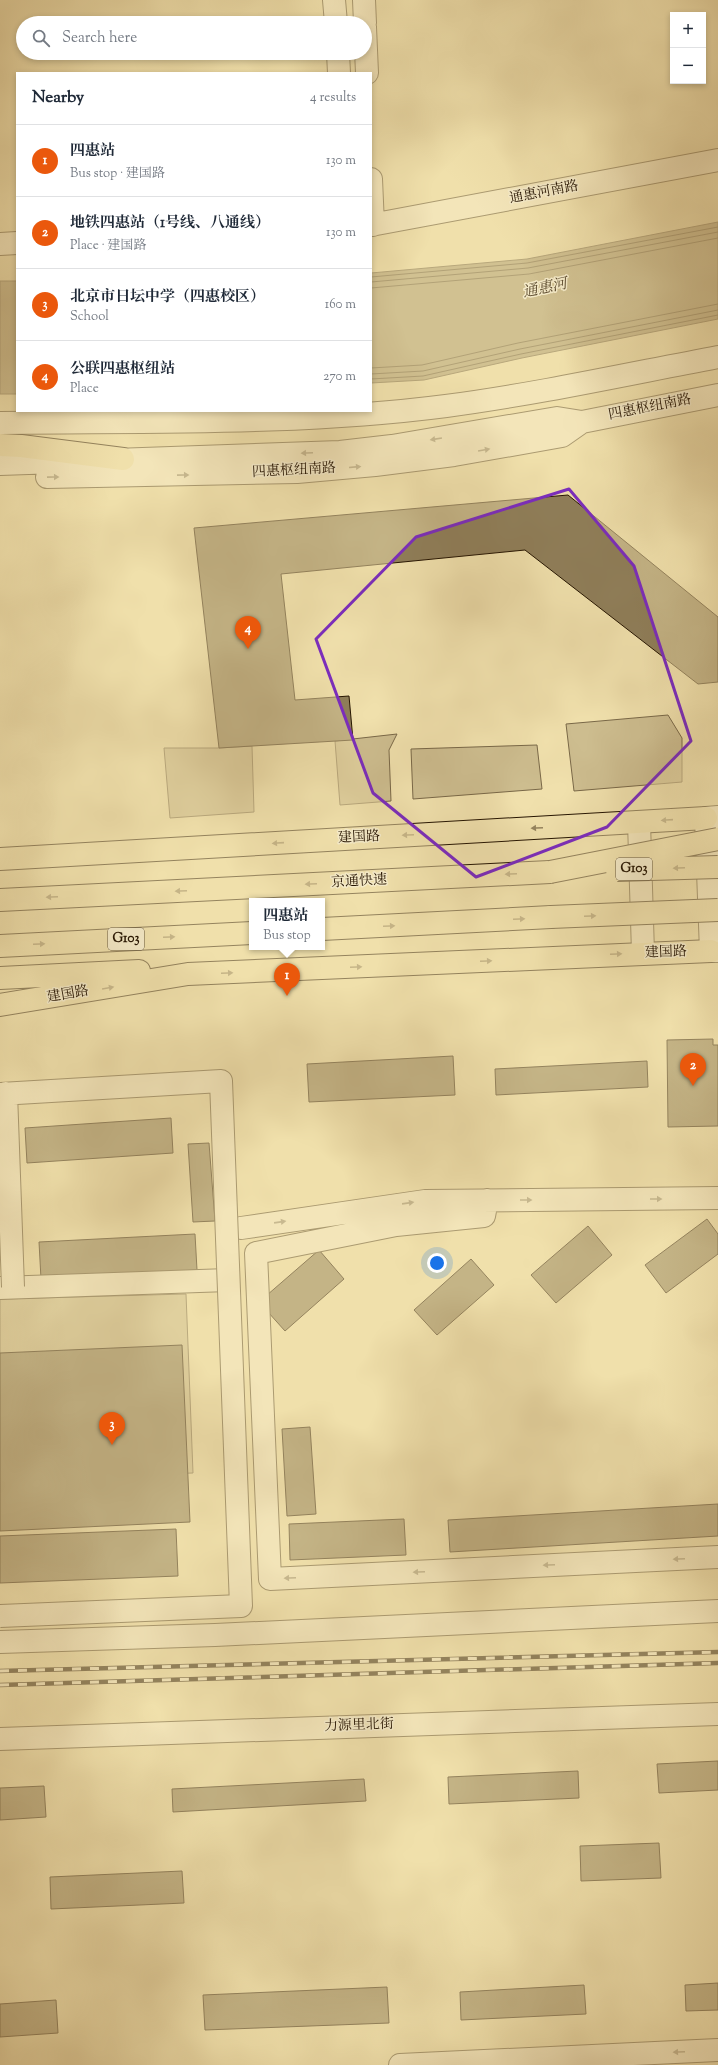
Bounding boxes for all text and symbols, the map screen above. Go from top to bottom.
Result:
map controls [670,12,706,84]
button: + [670,12,706,48]
search box [16,16,372,60]
icon: search [30,27,52,49]
text: Search here [62,28,137,49]
button: − [670,48,706,84]
text: Nearby [32,86,84,110]
text: 4 results [310,89,356,107]
text: 四惠站 [70,141,115,162]
text: 1 [43,152,47,170]
text: 130 m [326,152,356,170]
text: Bus stop · 建国路 [70,165,165,183]
street label: 通惠河南路 [508,177,580,209]
text: 地铁四惠站（1号线、八通线） [70,213,270,234]
text: 2 [42,224,48,242]
text: 130 m [326,224,356,242]
text: Place · 建国路 [70,237,147,255]
water label: 通惠河 [521,273,572,304]
text: 北京市日坛中学（四惠校区） [70,287,265,308]
text: 3 [42,296,48,314]
text: 160 m [325,296,356,314]
text: School [70,308,109,326]
text: 公联四惠枢纽站 [70,359,175,380]
text: 4 [42,368,48,386]
text: 270 m [323,368,356,386]
text: Place [70,380,99,398]
street label: 四惠枢纽南路 [607,390,693,426]
one-way arrow [430,436,442,442]
one-way arrow [477,447,490,453]
one-way arrow [301,450,313,457]
street label: 四惠枢纽南路 [252,459,336,483]
one-way arrow [349,464,361,470]
one-way arrow [177,472,190,478]
one-way arrow [47,474,60,480]
pin: 4 [235,616,261,649]
one-way arrow [661,817,673,824]
one-way arrow [531,825,543,832]
street label: 建国路 [338,827,380,849]
one-way arrow [402,832,414,839]
one-way arrow [272,840,284,847]
road number: G103 [616,858,652,880]
one-way arrow [672,865,685,871]
street label: 京通快速 [331,871,387,893]
one-way arrow [505,871,517,878]
one-way arrow [305,881,317,888]
one-way arrow [175,887,187,894]
one-way arrow [46,894,58,901]
popup [249,898,325,950]
text: 四惠站 [263,906,308,927]
one-way arrow [584,912,596,919]
one-way arrow [513,916,526,922]
one-way arrow [383,922,395,929]
text: Bus stop [263,927,311,945]
road number: G103 [108,928,144,950]
one-way arrow [163,934,175,941]
one-way arrow [33,941,46,947]
street label: 建国路 [645,942,687,964]
one-way arrow [610,951,622,958]
one-way arrow [480,958,493,964]
pin: 1 [274,963,300,996]
one-way arrow [350,964,362,971]
one-way arrow [221,969,233,976]
street label: 建国路 [46,982,90,1008]
one-way arrow [101,985,114,991]
pin: 2 [680,1053,706,1086]
one-way arrow [650,1196,663,1202]
one-way arrow [520,1197,533,1203]
one-way arrow [402,1200,414,1206]
one-way arrow [274,1219,286,1225]
your location [427,1253,447,1273]
pin: 3 [99,1412,125,1445]
one-way arrow [672,1556,685,1562]
one-way arrow [543,1562,555,1569]
one-way arrow [413,1568,425,1575]
one-way arrow [283,1575,296,1581]
street label: 力源里北街 [324,1715,394,1737]
one-way arrow [672,2049,685,2055]

